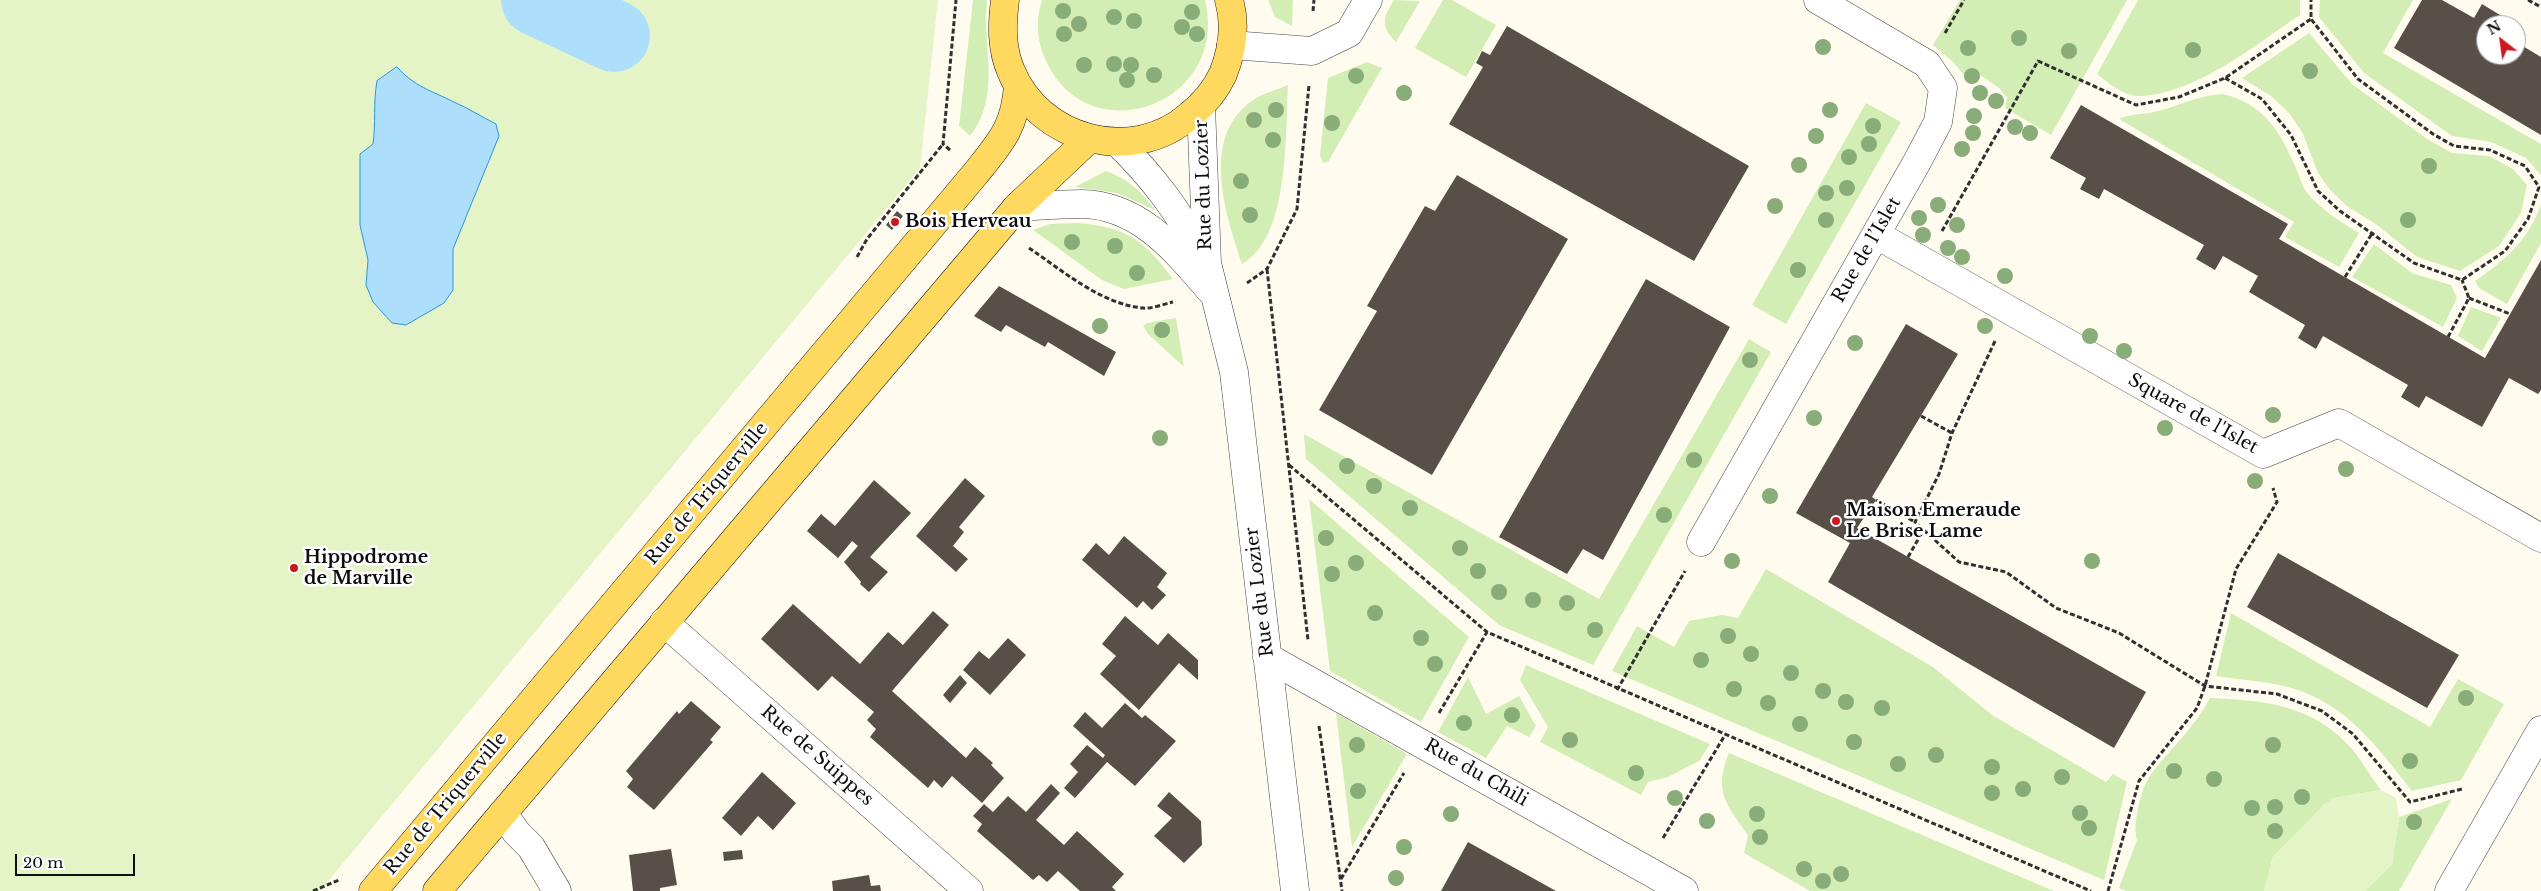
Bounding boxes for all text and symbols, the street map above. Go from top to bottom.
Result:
north arrow [2476,15,2526,65]
text: N [2484,17,2504,39]
street label: Rue du Lozier [1191,119,1217,251]
street label: Rue de l’Islet [1828,193,1906,307]
place label: Bois Herveau [905,211,1031,233]
marker: Bois Herveau [889,216,901,228]
street label: Square de l'Islet [2124,369,2262,459]
street label: Rue de Triquerville [641,418,773,570]
place label: Maison Emeraude Le Brise Lame [1846,500,2021,542]
marker: Maison Emeraude Le Brise Lame [1830,515,1842,527]
street label: Rue du Lozier [1241,526,1279,658]
place label: Hippodrome de Marville [304,547,428,590]
marker: Hippodrome de Marville [288,562,300,574]
street label: Rue de Suippes [756,701,878,811]
street label: Rue de Triquerville [380,728,512,880]
street label: Rue du Chili [1420,735,1532,811]
scale bar [18,844,138,876]
text: 20 m [23,853,63,872]

